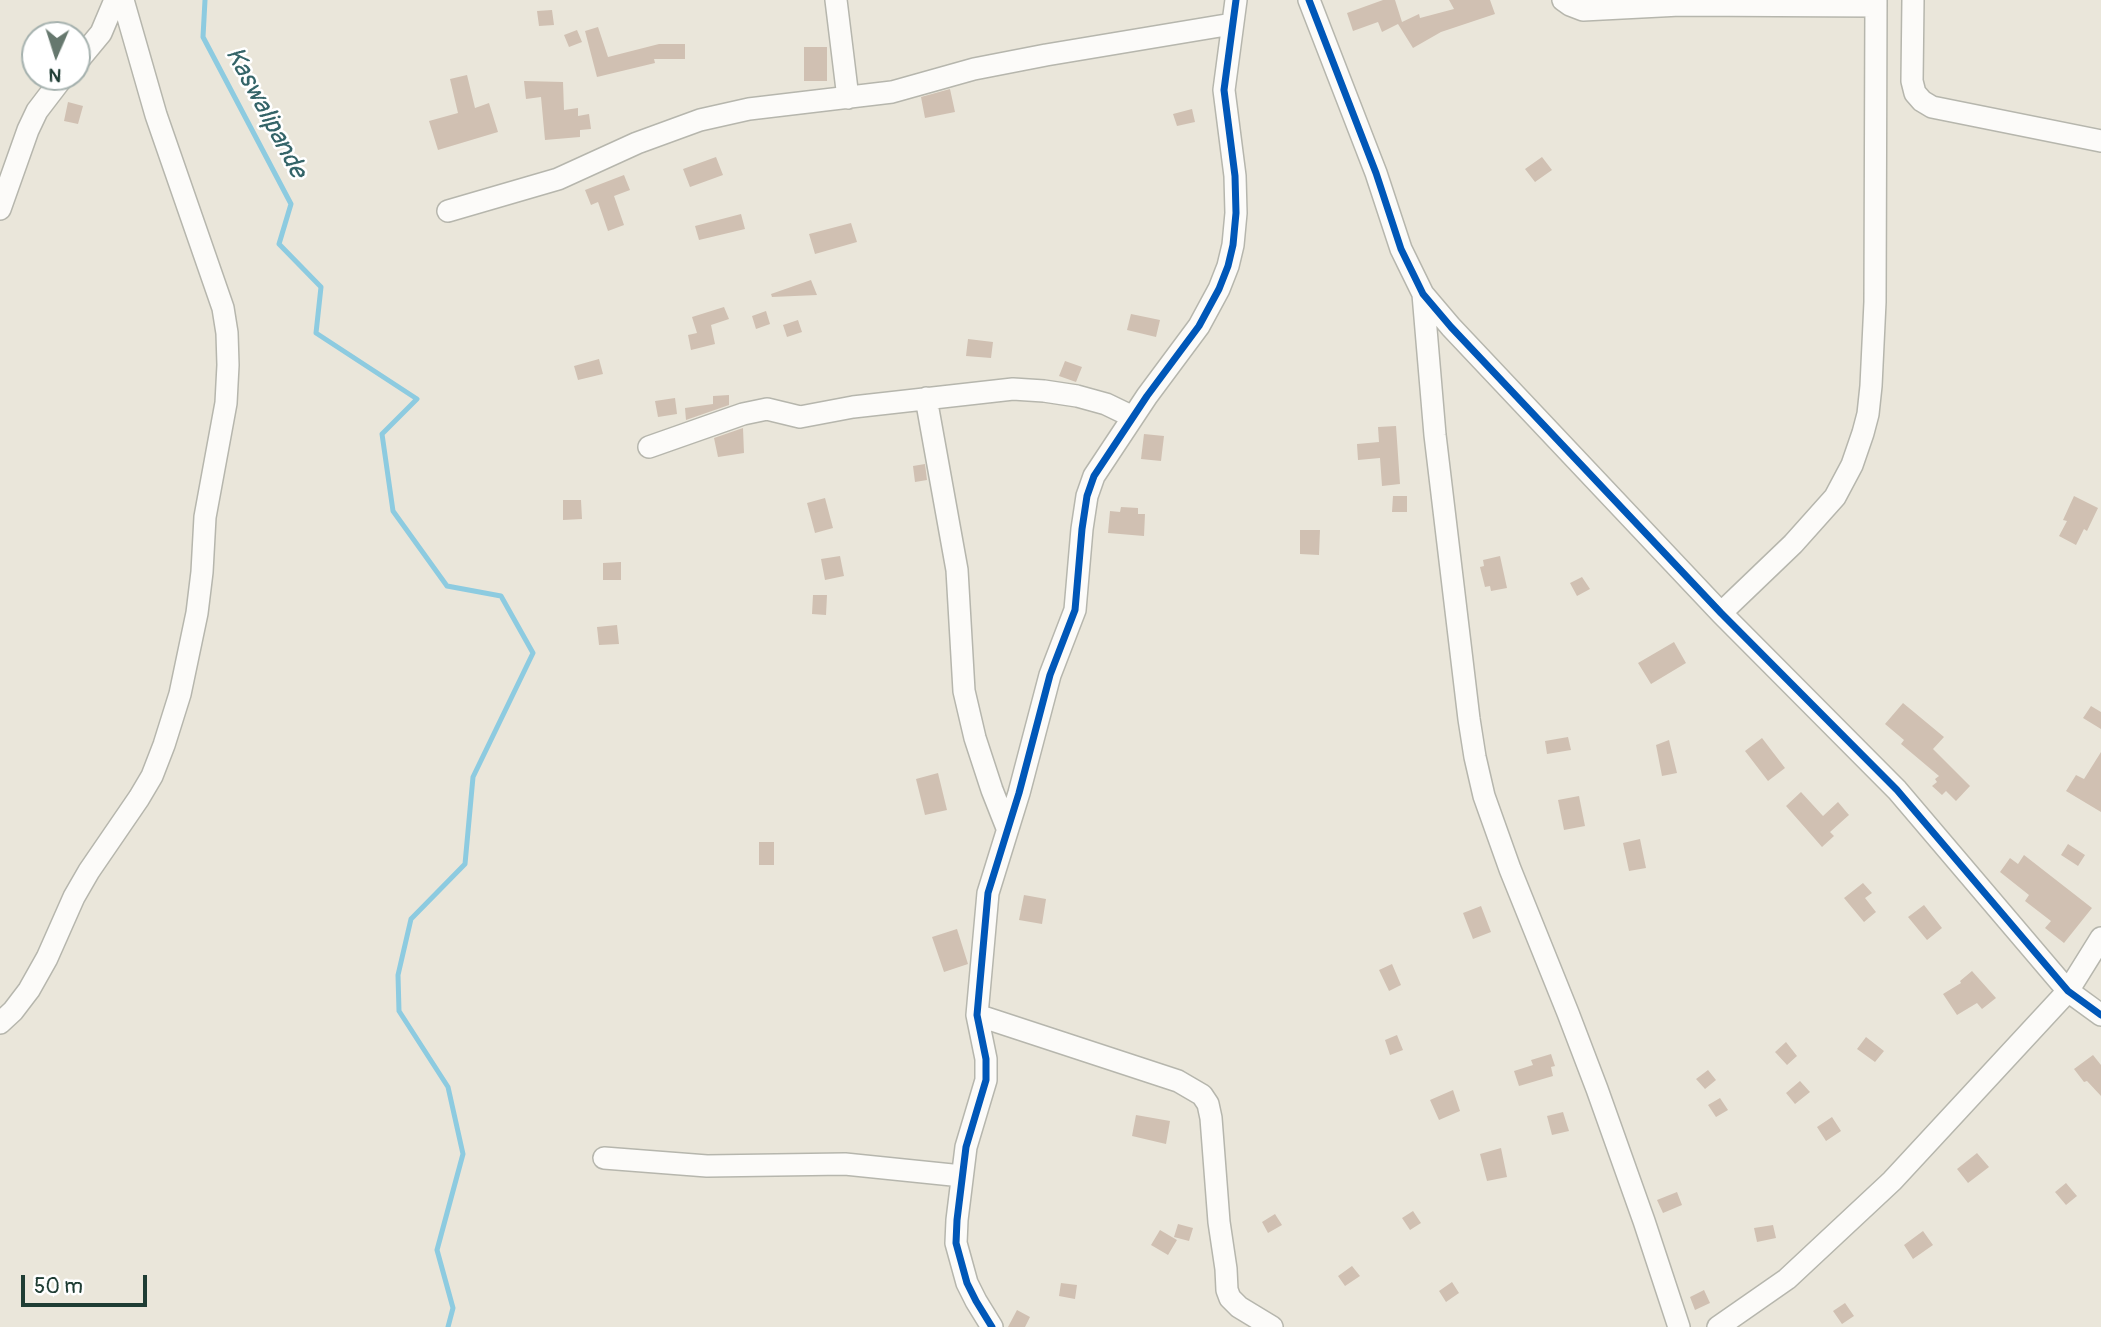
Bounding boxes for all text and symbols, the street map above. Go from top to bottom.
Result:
north arrow [21,21,91,91]
water label: Kaswalipande [217,42,313,184]
text: N [48,63,62,87]
scale bar [24,1260,150,1304]
text: 50 m [34,1273,83,1300]

